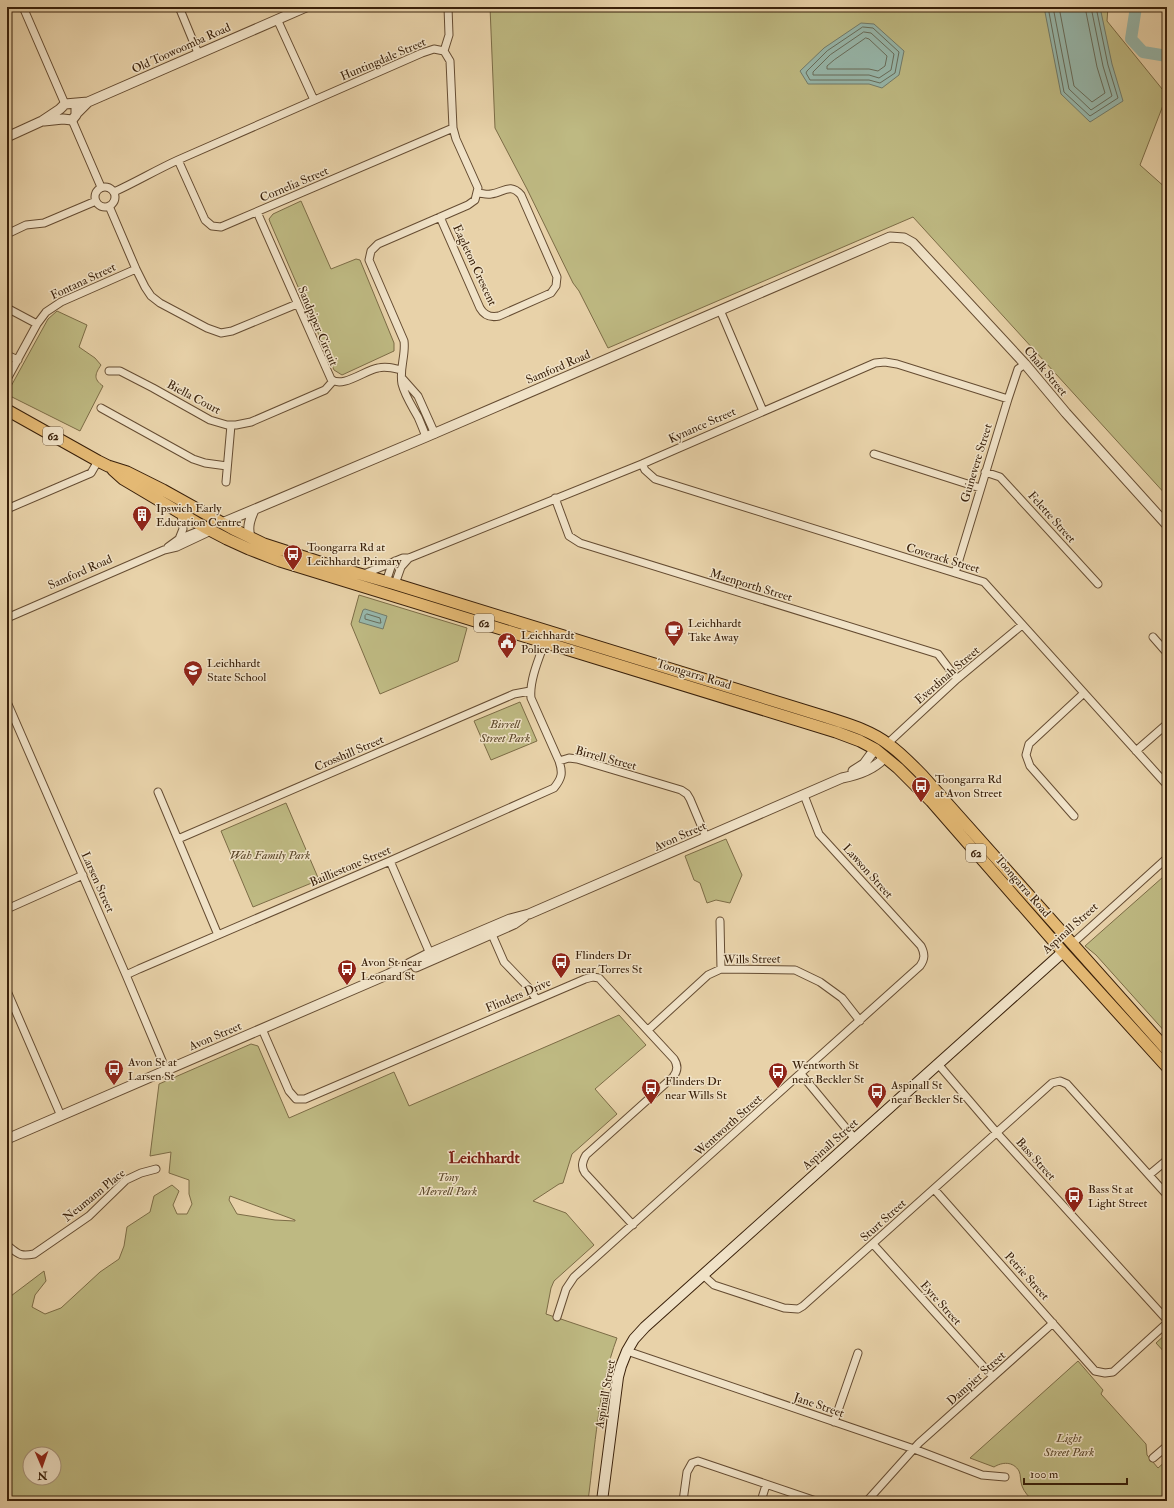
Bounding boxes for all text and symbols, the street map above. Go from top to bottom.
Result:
street label: Old Toowoomba Road [129,20,233,77]
street label: Huntingdale Street [338,35,428,84]
street label: Cornelia Street [258,163,331,206]
street label: Eagleton Crescent [449,222,500,308]
street label: Fontana Street [48,260,118,303]
street label: Sandpiper Circuit [294,284,341,368]
street label: Chalk Street [1020,343,1071,399]
street label: Samford Road [524,347,593,388]
street label: Biella Court [164,377,223,418]
street label: Kynance Street [666,404,738,447]
street label: Guinevere Street [957,422,996,504]
road number: 62 [43,427,63,445]
street label: Felette Street [1024,488,1079,546]
place label: Ipswich Early Education Centre [156,501,241,530]
building icon: Ipswich Early Education Centre [131,504,153,532]
place label: Toongarra Rd at Leichhardt Primary [307,540,402,569]
street label: Coverack Street [904,540,981,577]
bus stop icon: Toongarra Rd at Leichhardt Primary [282,543,304,571]
street label: Samford Road [46,552,115,593]
street label: Maenporth Street [708,566,794,605]
road number: 62 [474,614,494,632]
place label: Leichhardt Take Away [688,616,741,645]
cafe icon: Leichhardt Take Away [663,619,685,647]
place label: Leichhardt Police Beat [521,628,574,657]
public building icon: Leichhardt Police Beat [496,631,518,659]
street label: Everdinah Street [912,643,983,708]
place label: Leichhardt State School [207,656,266,685]
street label: Toongarra Road [655,656,733,693]
school or university icon: Leichhardt State School [182,659,204,687]
park label: Birrell Street Park [479,717,530,746]
street label: Crosshill Street [312,732,386,775]
street label: Birrell Street [574,743,638,774]
place label: Toongarra Rd at Avon Street [935,772,1002,801]
bus stop icon: Toongarra Rd at Avon Street [910,775,932,803]
street label: Avon Street [651,818,709,855]
street label: Lawson Street [839,841,896,902]
street label: Bailliestone Street [307,843,393,890]
road number: 62 [966,844,986,862]
park label: Wah Family Park [230,848,310,863]
street label: Larsen Street [77,850,118,915]
street label: Toongarra Road [992,852,1054,921]
street label: Aspinall Street [1039,899,1101,958]
place label: Flinders Dr near Torres St [575,948,643,977]
bus stop icon: Flinders Dr near Torres St [550,951,572,979]
street label: Wills Street [722,952,781,968]
place label: Avon St near Leonard St [360,955,422,984]
bus stop icon: Avon St near Leonard St [336,958,358,986]
street label: Flinders Drive [483,975,553,1016]
street label: Avon Street [186,1019,244,1055]
place label: Avon St at Larsen St [127,1055,177,1084]
bus stop icon: Avon St at Larsen St [103,1058,125,1086]
place label: Wentworth St near Beckler St [791,1058,864,1087]
bus stop icon: Wentworth St near Beckler St [767,1061,789,1089]
place label: Flinders Dr near Wills St [665,1074,727,1103]
bus stop icon: Flinders Dr near Wills St [640,1077,662,1105]
place label: Aspinall St near Beckler St [890,1078,963,1107]
bus stop icon: Aspinall St near Beckler St [866,1081,888,1109]
street label: Wentworth Street [691,1091,765,1160]
street label: Aspinall Street [799,1115,861,1174]
street label: Bass Street [1012,1135,1059,1184]
district label: Leichhardt [448,1148,520,1168]
street label: Neumann Place [60,1166,128,1225]
park label: Tony Merrell Park [418,1170,477,1199]
place label: Bass St at Light Street [1088,1182,1147,1211]
bus stop icon: Bass St at Light Street [1063,1185,1085,1213]
street label: Sturt Street [857,1196,909,1245]
street label: Petrie Street [1001,1249,1052,1304]
street label: Eyre Street [917,1278,965,1329]
street label: Dampier Street [944,1348,1009,1409]
street label: Aspinall Street [592,1358,619,1431]
street label: Jane Street [791,1390,846,1421]
park label: Light Street Park [1043,1431,1094,1460]
north arrow [22,1446,62,1486]
scale bar [1024,1460,1127,1486]
text: 100 m [1030,1467,1059,1482]
text: N [36,1469,48,1482]

